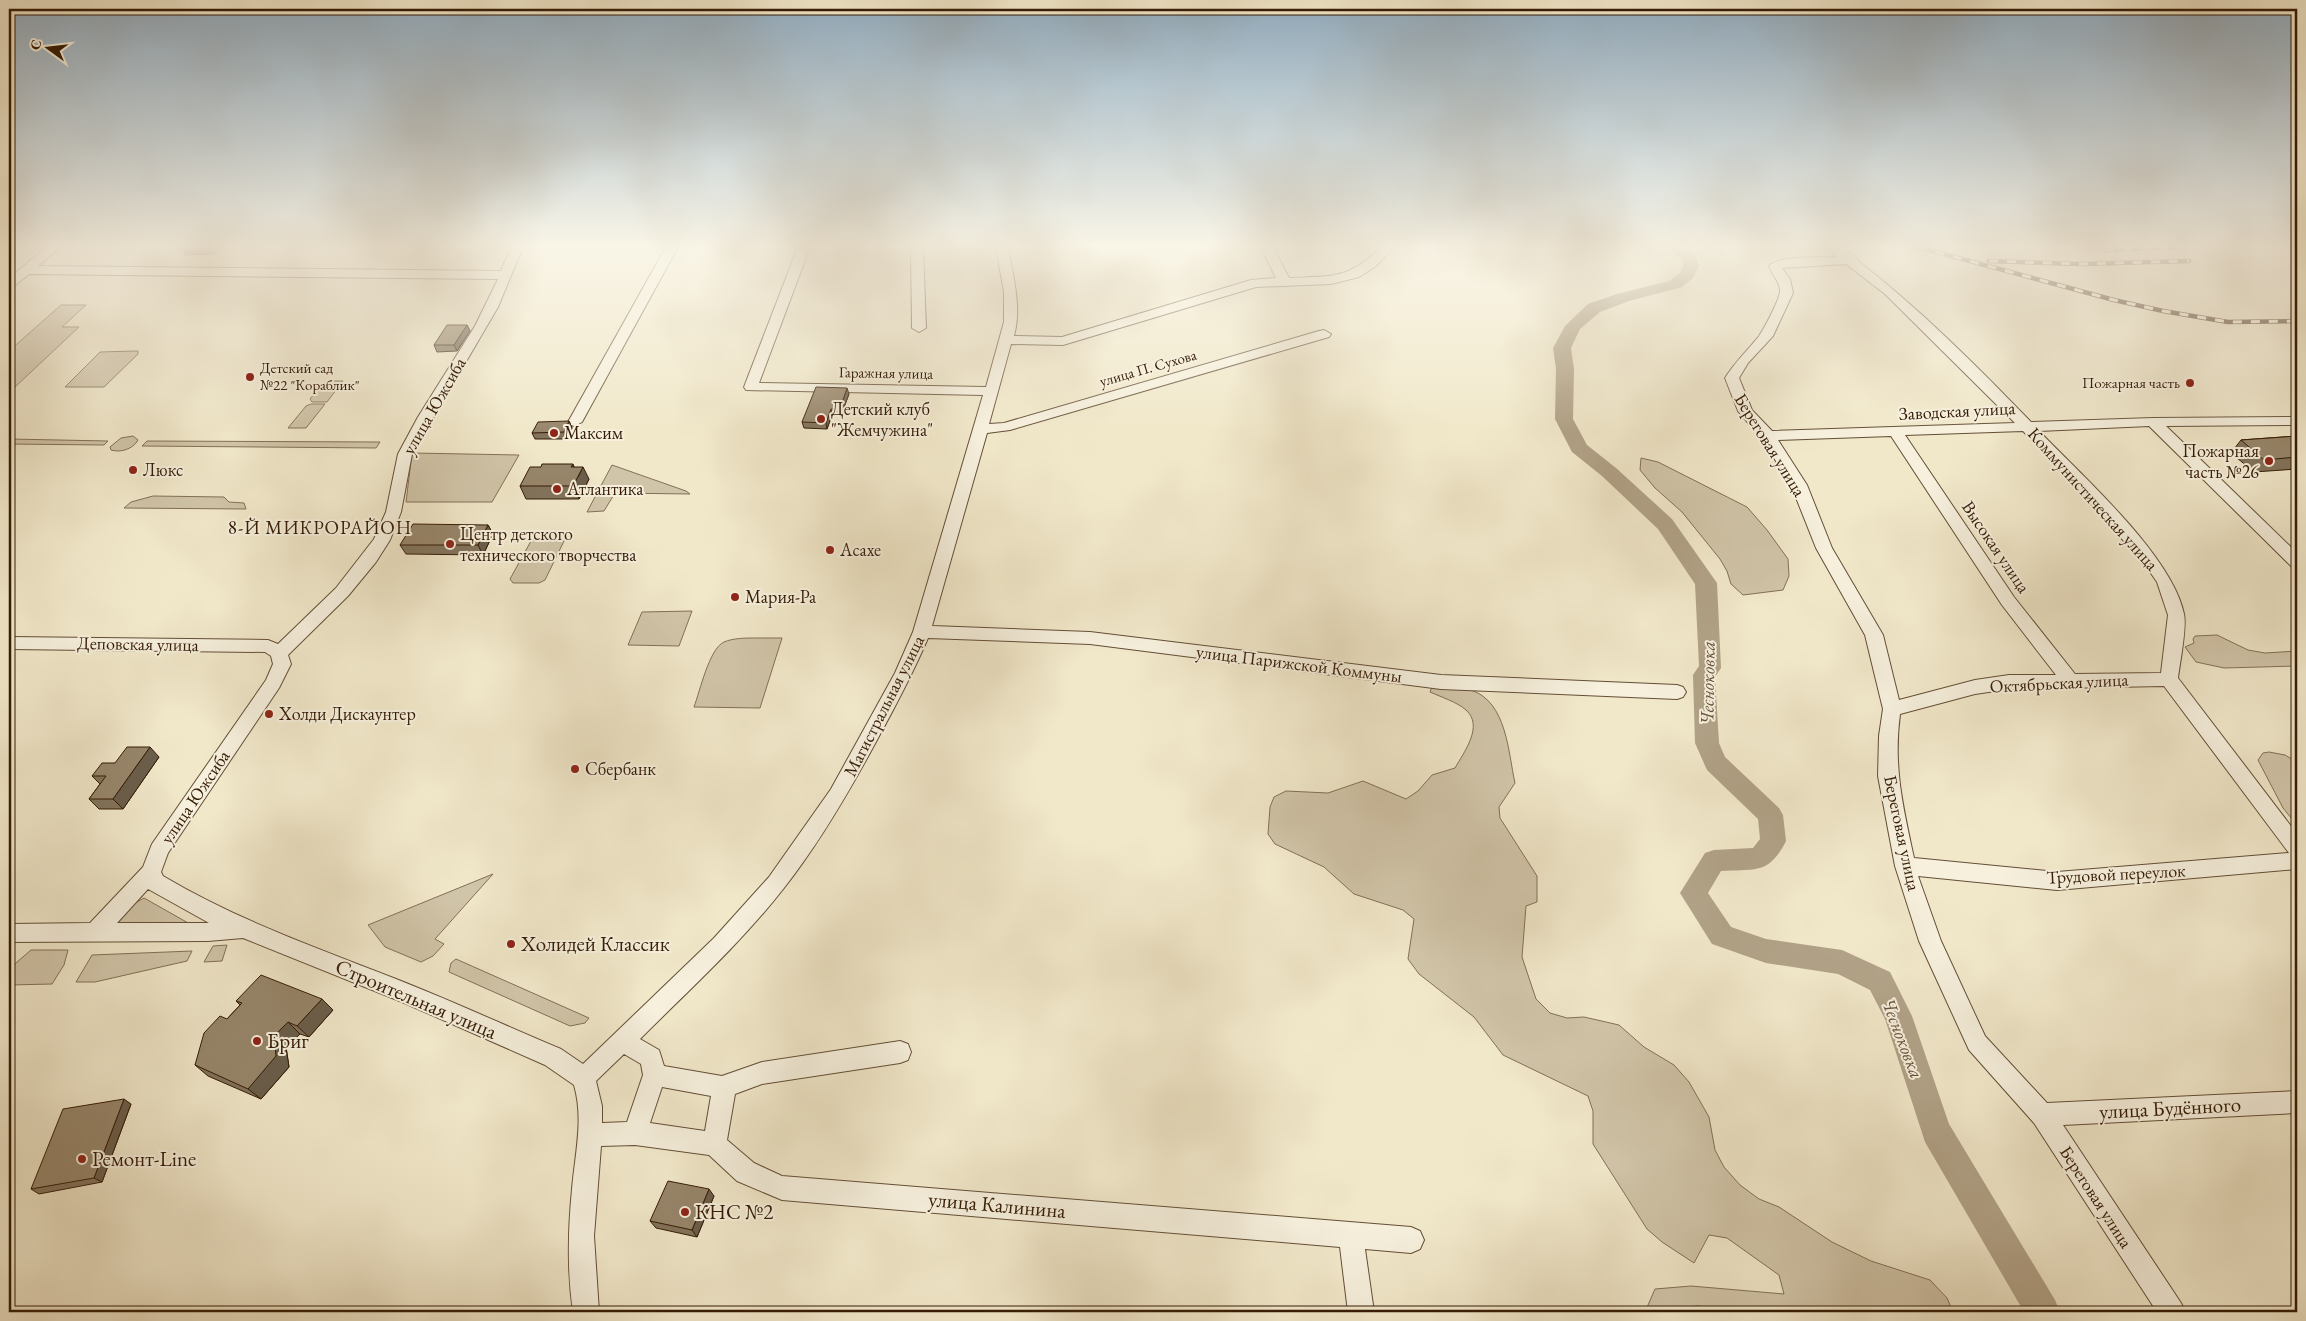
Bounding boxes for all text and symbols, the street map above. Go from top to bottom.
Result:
north arrow [22,22,72,72]
text: С [25,37,45,52]
street label: улица П. Сухова [1097,345,1199,390]
street label: улица Южсиба [397,352,471,458]
place label: Детский сад №22 "Кораблик" [260,358,360,394]
street label: Гаражная улица [839,362,933,383]
marker: Детский сад №22 "Кораблик" [244,371,256,383]
place label: Пожарная часть [2082,373,2180,392]
marker: Пожарная часть [2184,377,2196,389]
street label: Береговая улица [1729,389,1812,501]
street label: Заводская улица [1898,396,2017,425]
place label: Детский клуб "Жемчужина" [831,397,933,441]
marker: Детский клуб "Жемчужина" [815,413,827,425]
place label: Максим [564,421,624,444]
street label: Коммунистическая улица [2023,422,2164,576]
marker: Максим [548,427,560,439]
place label: Пожарная часть №26 [2182,439,2259,483]
marker: Пожарная часть №26 [2263,455,2275,467]
place label: Люкс [143,458,183,481]
marker: Люкс [127,464,139,476]
place label: Атлантика [566,477,644,500]
marker: Атлантика [551,483,563,495]
street label: Высокая улица [1957,496,2036,598]
district label: 8-Й МИКРОРАЙОН [228,515,412,540]
place label: Центр детского технического творчества [460,522,637,566]
marker: Центр детского технического творчества [444,538,456,550]
place label: Асахе [839,538,881,561]
marker: Асахе [824,544,836,556]
place label: Мария-Ра [745,585,817,608]
marker: Мария-Ра [729,591,741,603]
street label: Магистральная улица [838,630,930,780]
street label: Деповская улица [77,631,200,656]
street label: улица Парижской Коммуны [1195,639,1403,688]
water label: Чесноковка [1694,641,1721,725]
street label: Октябрьская улица [1989,667,2130,698]
place label: Холди Дискаунтер [278,702,416,725]
marker: Холди Дискаунтер [263,708,275,720]
street label: улица Южсиба [155,745,235,848]
place label: Сбербанк [585,757,656,780]
marker: Сбербанк [569,763,581,775]
street label: Береговая улица [1879,773,1926,894]
street label: Трудовой переулок [2046,858,2187,889]
place label: Холидей Классик [520,930,670,957]
marker: Холидей Классик [505,938,517,950]
street label: Строительная улица [331,952,502,1045]
water label: Чесноковка [1876,995,1929,1082]
place label: Бриг [267,1027,309,1054]
marker: Бриг [251,1035,263,1047]
street label: улица Будённого [2098,1090,2242,1125]
street label: Береговая улица [2055,1141,2139,1253]
place label: Ремонт-Line [92,1145,196,1172]
marker: Ремонт-Line [76,1153,88,1165]
street label: улица Калинина [927,1185,1068,1224]
place label: КНС №2 [695,1198,773,1225]
marker: КНС №2 [679,1206,691,1218]

